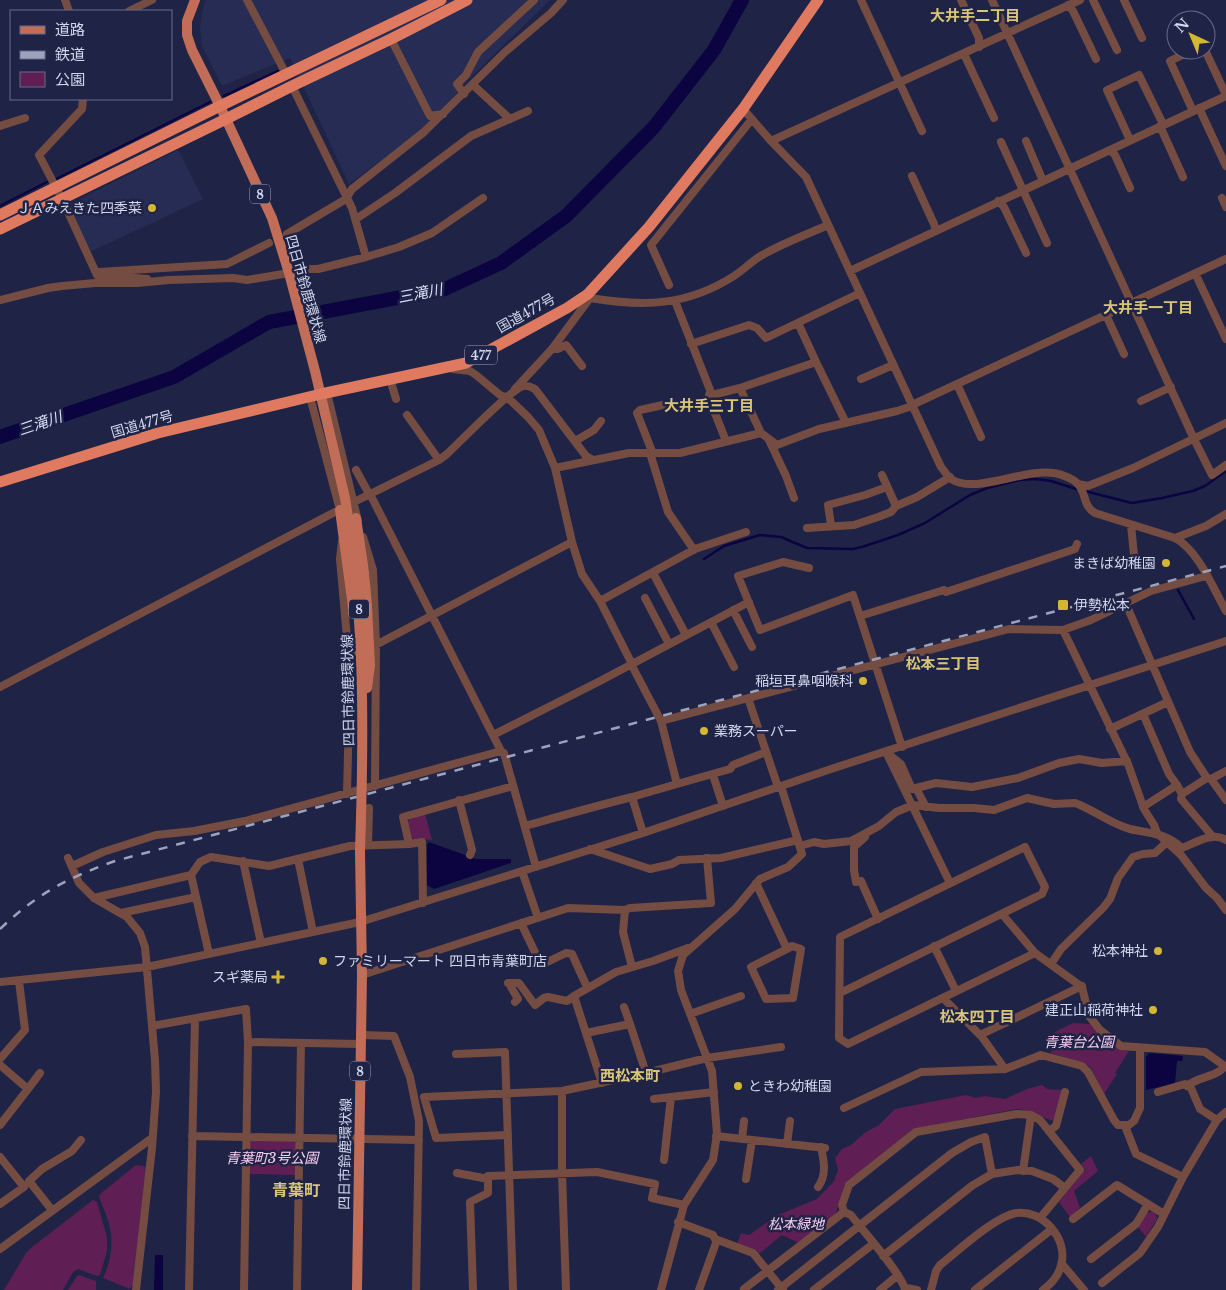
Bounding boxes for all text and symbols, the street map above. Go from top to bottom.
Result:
district label: 大井手二丁目 [930,6,1020,25]
legend [10,10,172,100]
north arrow [1166,10,1216,60]
text: N [1171,15,1193,37]
text: 道路 [55,20,85,39]
text: 鉄道 [55,45,85,64]
text: 公園 [55,70,85,89]
road number: 8 [250,184,270,203]
place label: ＪＡみえきた四季菜 [16,199,142,217]
marker: ＪＡみえきた四季菜 [146,202,158,214]
street label: 四日市鈴鹿環状線 [282,233,330,345]
water label: 三滝川 [396,279,446,307]
street label: 国道477号 [494,290,558,336]
district label: 大井手一丁目 [1103,298,1193,317]
road number: 477 [465,346,497,364]
district label: 大井手三丁目 [664,396,754,415]
water label: 三滝川 [16,406,66,439]
street label: 国道477号 [109,406,175,442]
place label: まきば幼稚園 [1072,554,1156,572]
marker: まきば幼稚園 [1160,557,1172,569]
place label: 伊勢松本 [1074,596,1130,614]
marker: 伊勢松本 [1056,598,1070,612]
road number: 8 [349,600,369,618]
street label: 四日市鈴鹿環状線 [338,634,358,746]
district label: 松本三丁目 [905,654,981,673]
place label: 稲垣耳鼻咽喉科 [755,672,853,690]
marker: 稲垣耳鼻咽喉科 [857,675,869,687]
place label: 業務スーパー [714,722,798,740]
marker: 業務スーパー [698,725,710,737]
place label: 松本神社 [1092,942,1148,960]
marker: 松本神社 [1152,945,1164,957]
place label: ファミリーマート 四日市青葉町店 [333,952,547,970]
marker: ファミリーマート 四日市青葉町店 [317,955,329,967]
place label: スギ薬局 [212,968,268,986]
marker: スギ薬局 [272,971,284,983]
place label: 建正山稲荷神社 [1045,1001,1143,1019]
marker: 建正山稲荷神社 [1147,1004,1159,1016]
district label: 松本四丁目 [939,1007,1015,1026]
park label: 青葉台公園 [1044,1033,1116,1051]
road number: 8 [350,1062,370,1080]
district label: 西松本町 [600,1066,660,1085]
place label: ときわ幼稚園 [748,1077,832,1095]
marker: ときわ幼稚園 [732,1080,744,1092]
street label: 四日市鈴鹿環状線 [335,1098,355,1210]
park label: 青葉町3号公園 [226,1149,320,1167]
district label: 青葉町 [272,1180,320,1200]
park label: 松本緑地 [768,1215,826,1233]

